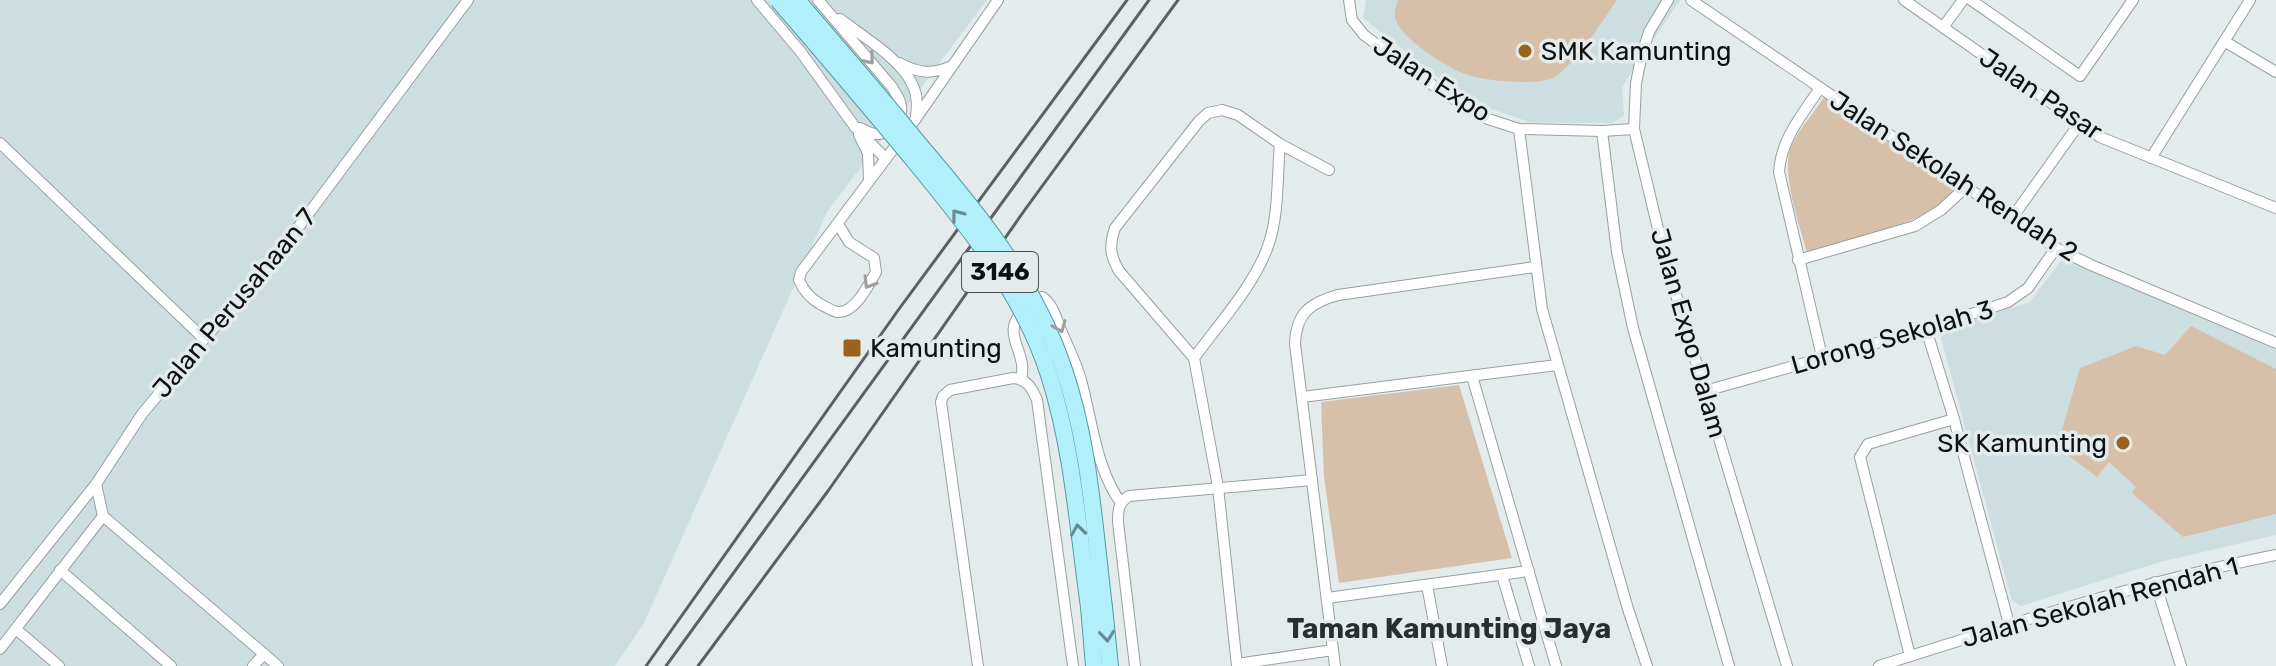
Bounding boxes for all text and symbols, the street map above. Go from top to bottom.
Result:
street label: Jalan Expo [1367,30,1496,129]
place label: SMK Kamunting [1541,36,1731,67]
marker: SMK Kamunting [1516,42,1534,60]
street label: Jalan Pasar [1973,42,2108,147]
one-way arrow [859,50,874,65]
street label: Jalan Sekolah Rendah 2 [1824,85,2083,268]
street label: Jalan Perusahaan 7 [146,202,323,404]
one-way arrow [953,209,967,224]
street label: Jalan Expo Dalam [1644,225,1733,441]
road number: 3146 [962,252,1038,292]
one-way arrow [863,274,878,289]
street label: Lorong Sekolah 3 [1788,294,1997,381]
one-way arrow [1050,319,1067,333]
place label: Kamunting [870,333,1002,364]
marker: Kamunting [841,337,863,359]
place label: SK Kamunting [1937,428,2107,459]
marker: SK Kamunting [2114,434,2132,452]
one-way arrow [1070,523,1087,536]
street label: Jalan Sekolah Rendah 1 [1958,551,2242,654]
district label: Taman Kamunting Jaya [1287,612,1611,645]
one-way arrow [1098,630,1115,643]

